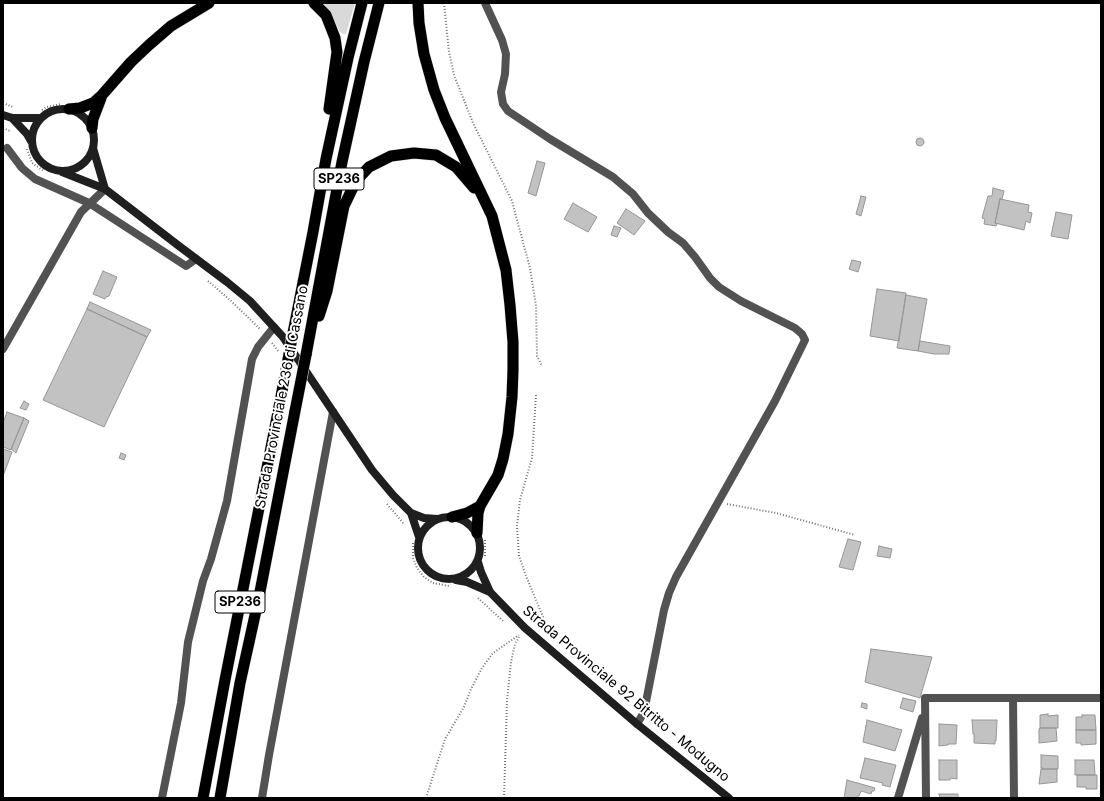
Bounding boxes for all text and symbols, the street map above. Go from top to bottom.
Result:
road number: SP236 [314,168,364,190]
street label: Strada Provinciale 236 di Cassano [252,284,312,510]
road number: SP236 [215,591,265,613]
street label: Strada Provinciale 92 Bitritto - Modugno [519,602,733,786]

